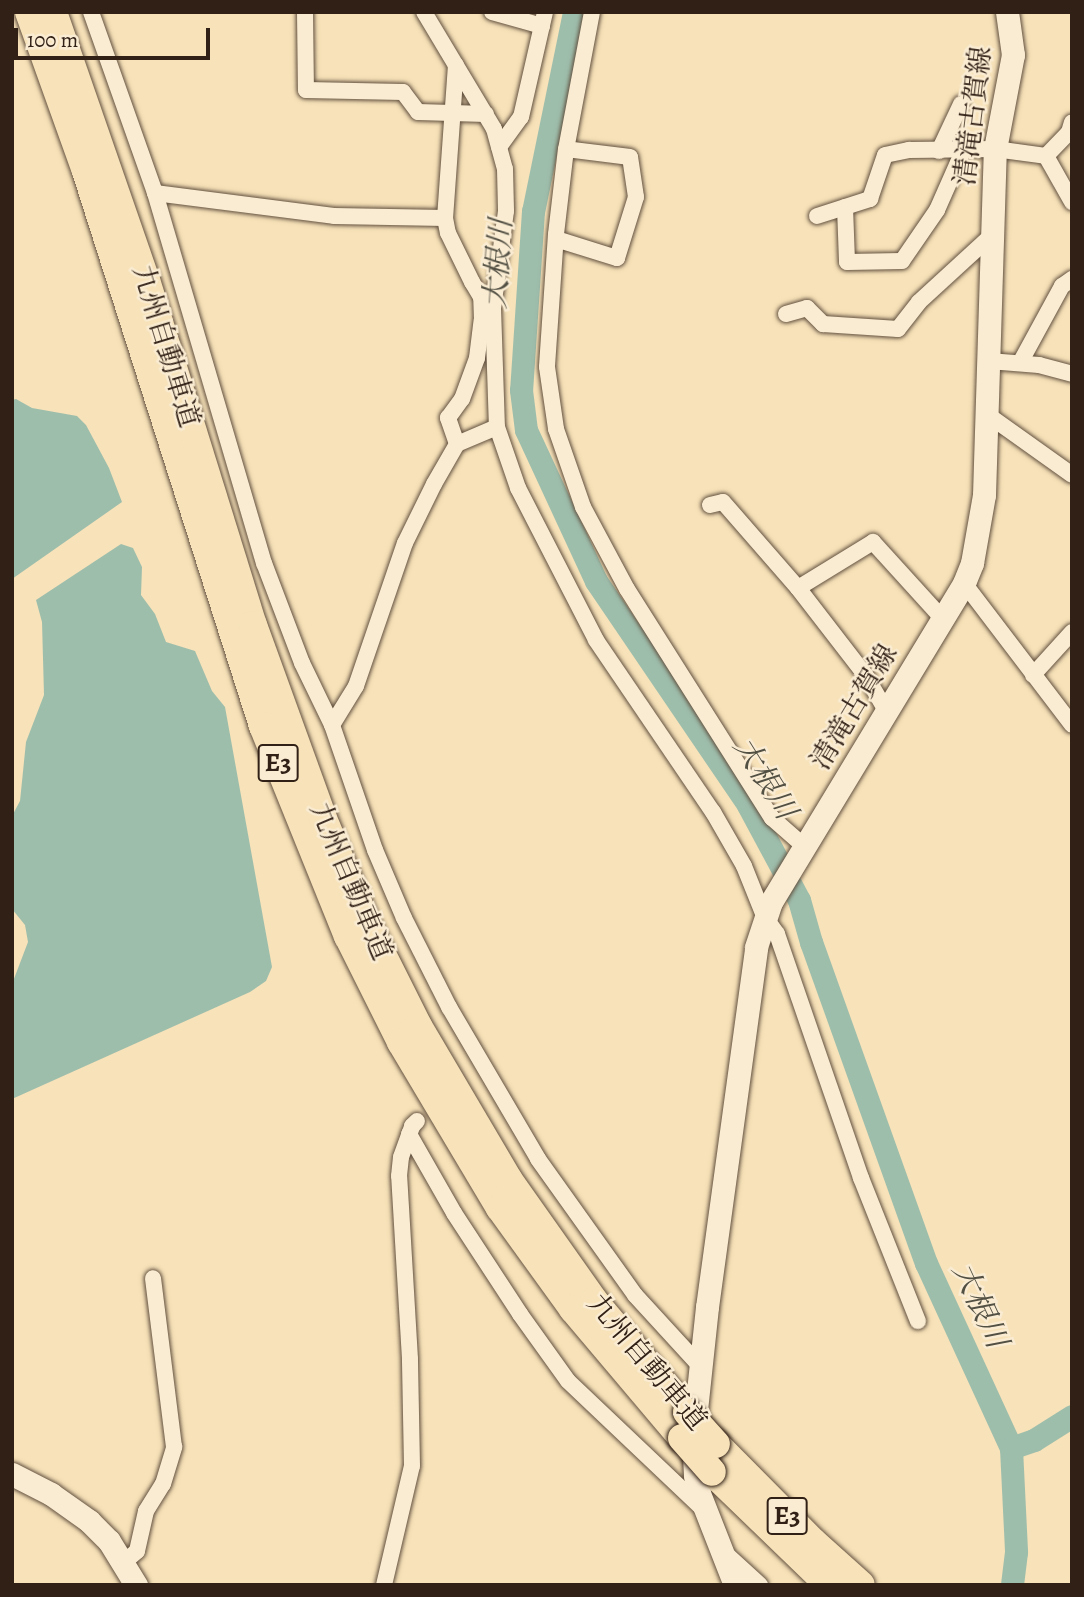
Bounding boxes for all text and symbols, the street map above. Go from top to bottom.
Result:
scale bar [18,14,214,58]
text: 100 m [27,26,78,54]
street label: 清滝古賀線 [948,44,998,188]
water label: 大根川 [477,218,519,310]
street label: 九州自動車道 [125,261,207,431]
street label: 清滝古賀線 [804,638,904,776]
water label: 大根川 [726,730,804,826]
road number: E3 [257,740,299,786]
street label: 九州自動車道 [303,797,399,965]
water label: 大根川 [945,1257,1015,1353]
street label: 九州自動車道 [580,1287,714,1437]
road number: E3 [766,1494,808,1539]

